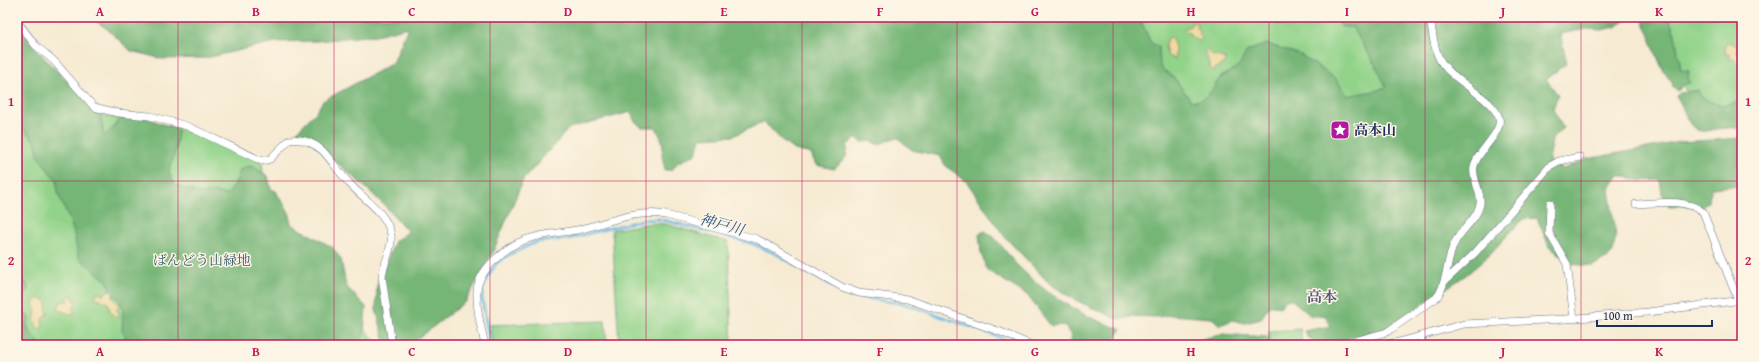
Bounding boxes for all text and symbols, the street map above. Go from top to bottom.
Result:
text: A [96,2,105,21]
text: B [252,2,260,21]
text: C [408,2,416,21]
text: D [564,2,572,21]
text: E [721,2,728,21]
text: F [877,2,884,21]
text: G [1031,2,1039,21]
text: H [1186,2,1196,21]
text: I [1345,2,1349,21]
text: J [1499,2,1506,21]
text: K [1655,2,1664,21]
text: 1 [8,92,14,111]
text: 1 [1745,92,1751,111]
place icon: 高本山 [1329,119,1351,141]
place label: 高本山 [1354,120,1396,140]
water label: 神戸川 [698,208,748,240]
park label: ばんどう山緑地 [153,250,251,270]
text: 2 [8,251,15,270]
text: 2 [1745,251,1752,270]
district label: 高本 [1307,286,1337,307]
scale bar [1597,302,1712,328]
text: 100 m [1603,307,1633,324]
text: A [96,342,105,361]
text: B [252,342,260,361]
text: C [408,342,416,361]
text: D [564,342,572,361]
text: E [721,342,728,361]
text: F [877,342,884,361]
text: G [1031,342,1039,361]
text: H [1186,342,1196,361]
text: I [1345,342,1349,361]
text: J [1499,342,1506,361]
text: K [1655,342,1664,361]

